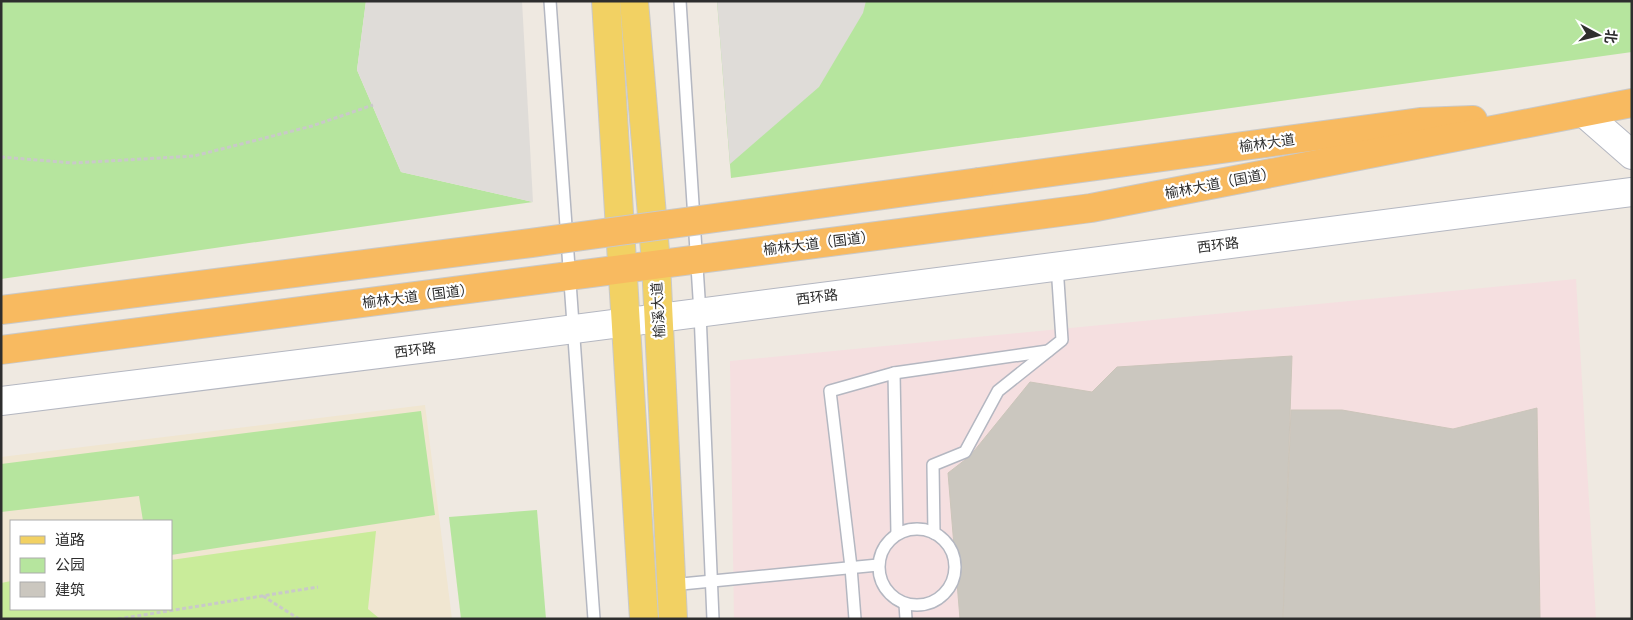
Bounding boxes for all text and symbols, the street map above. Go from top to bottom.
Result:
north arrow [1573,10,1623,60]
text: 北 [1601,29,1621,45]
street label: 榆林大道 [1238,130,1296,156]
street label: 榆林大道（国道） [1163,163,1277,203]
street label: 榆林大道（国道） [762,227,876,259]
street label: 西环路 [1196,234,1240,256]
street label: 榆林大道（国道） [361,280,475,312]
street label: 榆溪大道 [648,282,668,338]
street label: 西环路 [795,286,839,308]
street label: 西环路 [393,339,437,361]
legend [10,520,172,610]
text: 道路 [55,530,85,549]
text: 公园 [55,555,85,574]
text: 建筑 [55,580,85,599]

